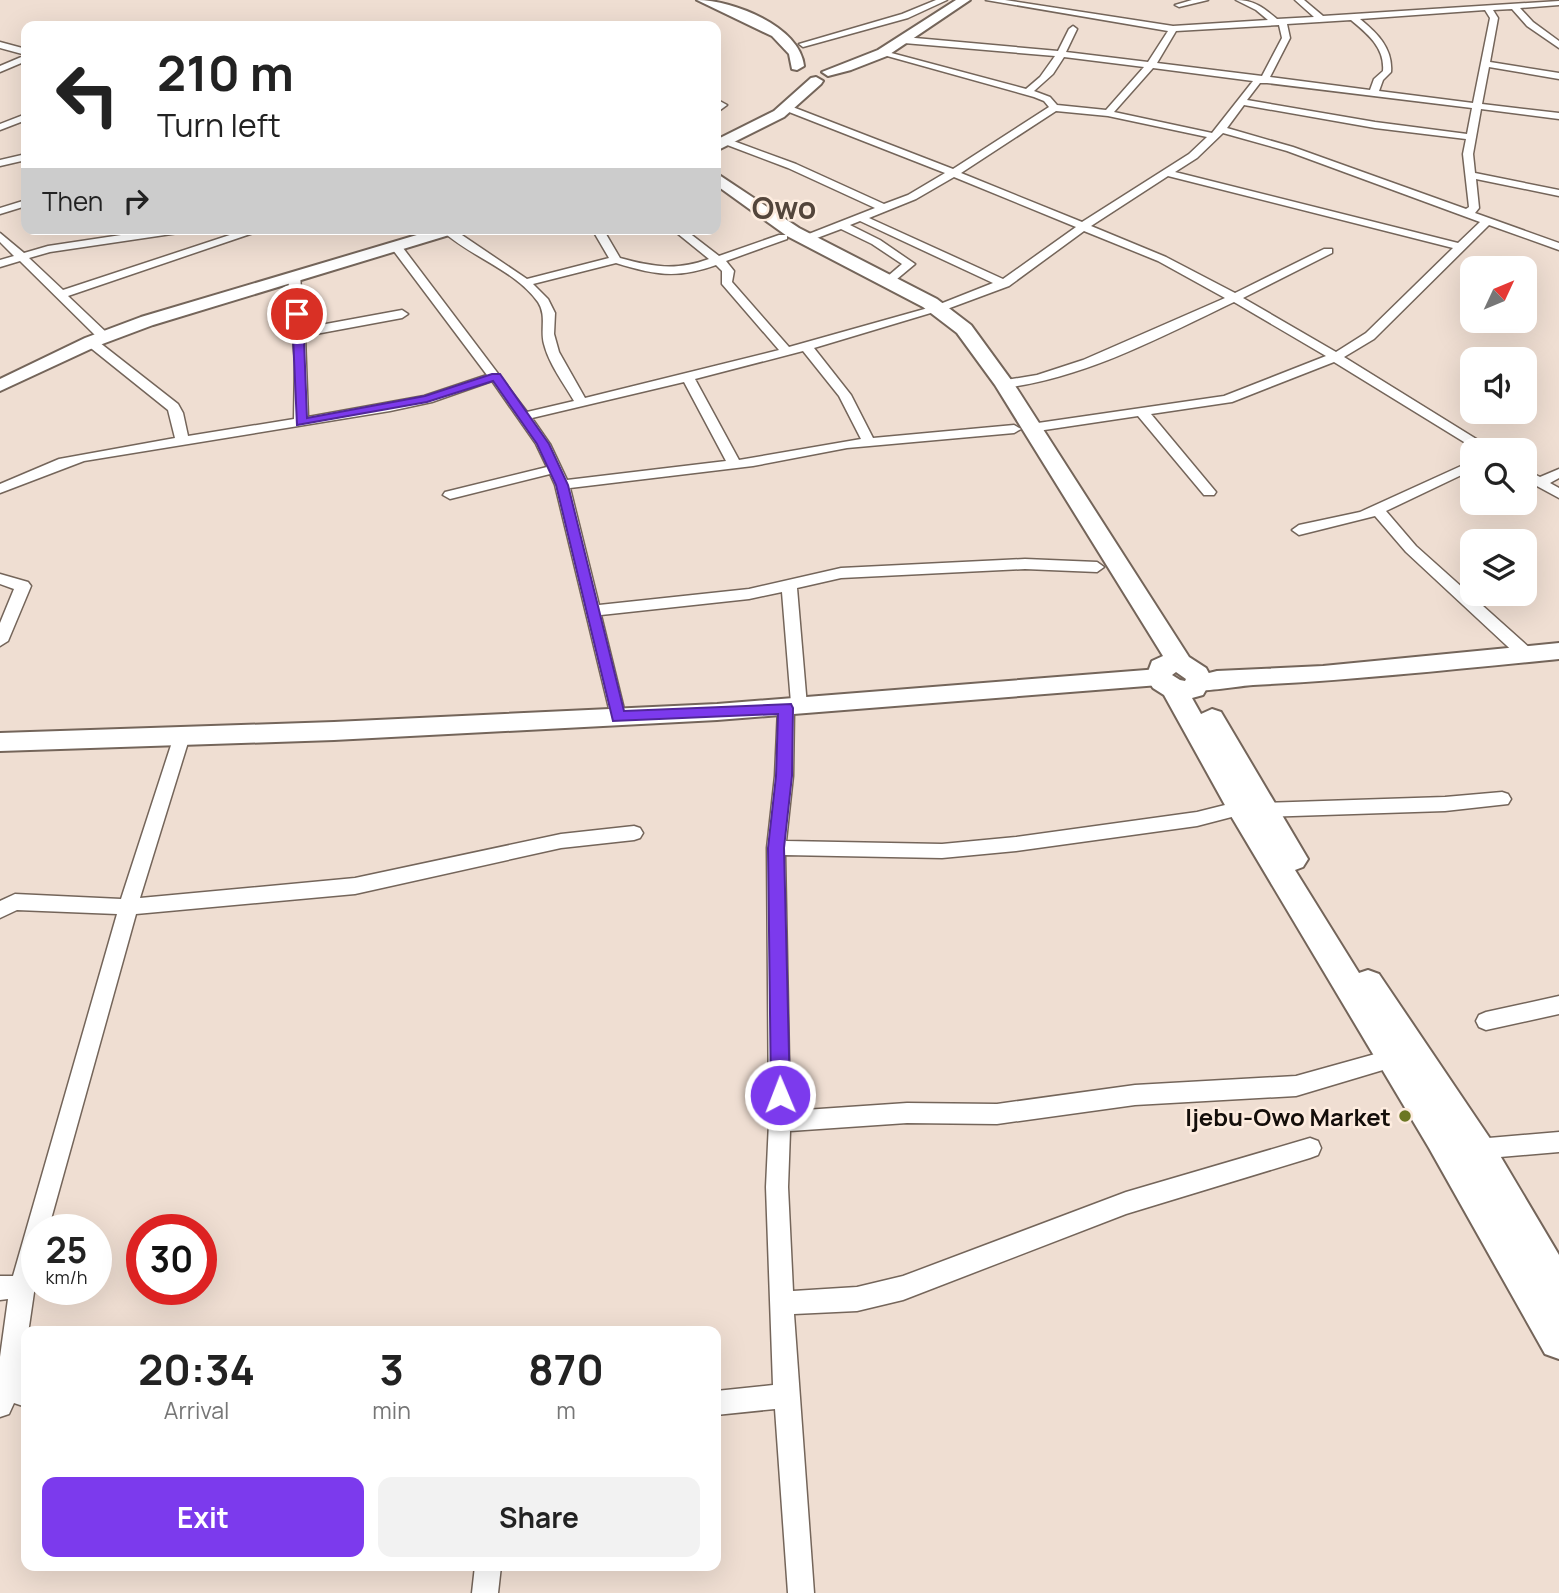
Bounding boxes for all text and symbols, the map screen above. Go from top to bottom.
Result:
text: 210 m [157,39,294,106]
icon: left [42,49,133,140]
text: Turn left [157,103,281,147]
icon: right [117,182,155,220]
text: Then [42,183,103,219]
district label: Owo [752,187,816,228]
north arrow [1460,256,1536,332]
map controls [1460,256,1537,606]
pin [267,284,327,344]
icon: arrive [278,295,316,333]
button: sound [1460,347,1537,424]
button: search [1460,438,1537,515]
button: layers [1460,529,1537,606]
position arrow [743,1058,817,1132]
place label: Ijebu-Owo Market [1185,1100,1391,1133]
marker: Ijebu-Owo Market [1397,1108,1413,1124]
speed limit sign: 30 [126,1214,217,1305]
text: 25 [46,1226,87,1274]
text: km/h [46,1265,87,1289]
text: 20:34 [138,1340,255,1398]
text: 3 [379,1340,404,1398]
text: 870 [528,1340,604,1398]
text: Arrival [164,1394,230,1426]
text: min [372,1394,411,1426]
text: m [556,1394,576,1426]
button: Exit [42,1477,364,1557]
button: Share [378,1477,700,1557]

